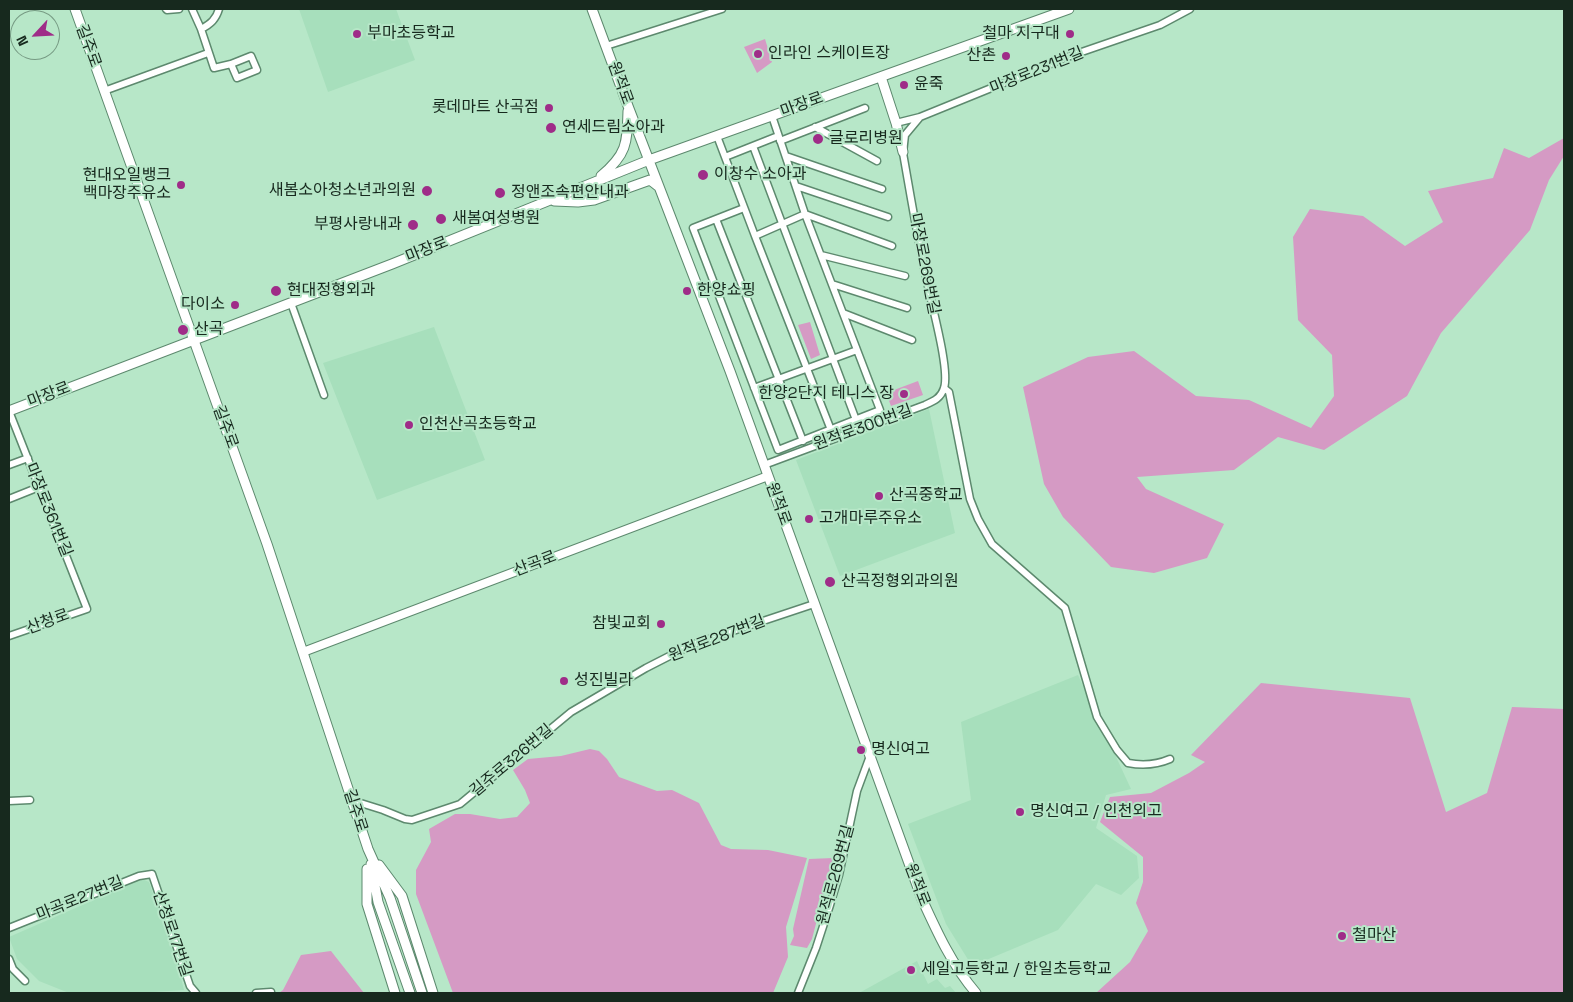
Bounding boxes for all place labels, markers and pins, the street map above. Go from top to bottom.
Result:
place label: 부마초등학교 [367,24,455,44]
place label: 철마 지구대 [982,24,1060,44]
marker: 부마초등학교 [351,28,363,40]
marker: 철마 지구대 [1064,28,1076,40]
place label: 인라인 스케이트장 [768,44,890,64]
place label: 산촌 [967,46,996,66]
marker: 인라인 스케이트장 [752,48,764,60]
marker: 산촌 [1000,50,1012,62]
place label: 윤죽 [914,75,943,95]
marker: 윤죽 [898,79,910,91]
place label: 롯데마트 산곡점 [432,98,539,118]
marker: 롯데마트 산곡점 [543,102,555,114]
place label: 연세드림소아과 [562,118,665,138]
marker: 연세드림소아과 [544,121,558,135]
place label: 글로리병원 [829,129,903,149]
marker: 글로리병원 [811,132,825,146]
place label: 이창수 소아과 [714,165,806,185]
place label: 현대오일뱅크 백마장주유소 [83,166,171,204]
marker: 이창수 소아과 [696,168,710,182]
marker: 현대오일뱅크 백마장주유소 [175,179,187,191]
place label: 새봄소아청소년과의원 [269,181,416,201]
place label: 정앤조속편안내과 [511,183,629,203]
marker: 새봄소아청소년과의원 [420,184,434,198]
marker: 정앤조속편안내과 [493,186,507,200]
place label: 새봄여성병원 [452,209,540,229]
marker: 새봄여성병원 [434,212,448,226]
place label: 부평사랑내과 [314,215,402,235]
marker: 부평사랑내과 [406,218,420,232]
place label: 현대정형외과 [287,281,375,301]
place label: 한양쇼핑 [697,281,756,301]
marker: 현대정형외과 [269,284,283,298]
marker: 한양쇼핑 [681,285,693,297]
place label: 다이소 [181,295,225,315]
marker: 다이소 [229,299,241,311]
place label: 산곡 [194,320,223,340]
marker: 산곡 [176,323,190,337]
place label: 한양2단지 테니스 장 [758,384,894,404]
marker: 한양2단지 테니스 장 [898,388,910,400]
place label: 인천산곡초등학교 [419,415,537,435]
marker: 인천산곡초등학교 [403,419,415,431]
place label: 산곡중학교 [889,486,963,506]
marker: 산곡중학교 [873,490,885,502]
place label: 고개마루주유소 [819,509,922,529]
marker: 고개마루주유소 [803,513,815,525]
place label: 산곡정형외과의원 [841,572,959,592]
marker: 산곡정형외과의원 [823,575,837,589]
place label: 참빛교회 [592,614,651,634]
marker: 참빛교회 [655,618,667,630]
place label: 성진빌라 [574,671,633,691]
marker: 성진빌라 [558,675,570,687]
place label: 명신여고 [871,740,930,760]
marker: 명신여고 [855,744,867,756]
place label: 명신여고 / 인천외고 [1030,802,1162,822]
marker: 명신여고 / 인천외고 [1014,806,1026,818]
place label: 철마산 [1352,926,1396,946]
marker: 철마산 [1336,930,1348,942]
place label: 세일고등학교 / 한일초등학교 [921,960,1112,980]
marker: 세일고등학교 / 한일초등학교 [905,964,917,976]

